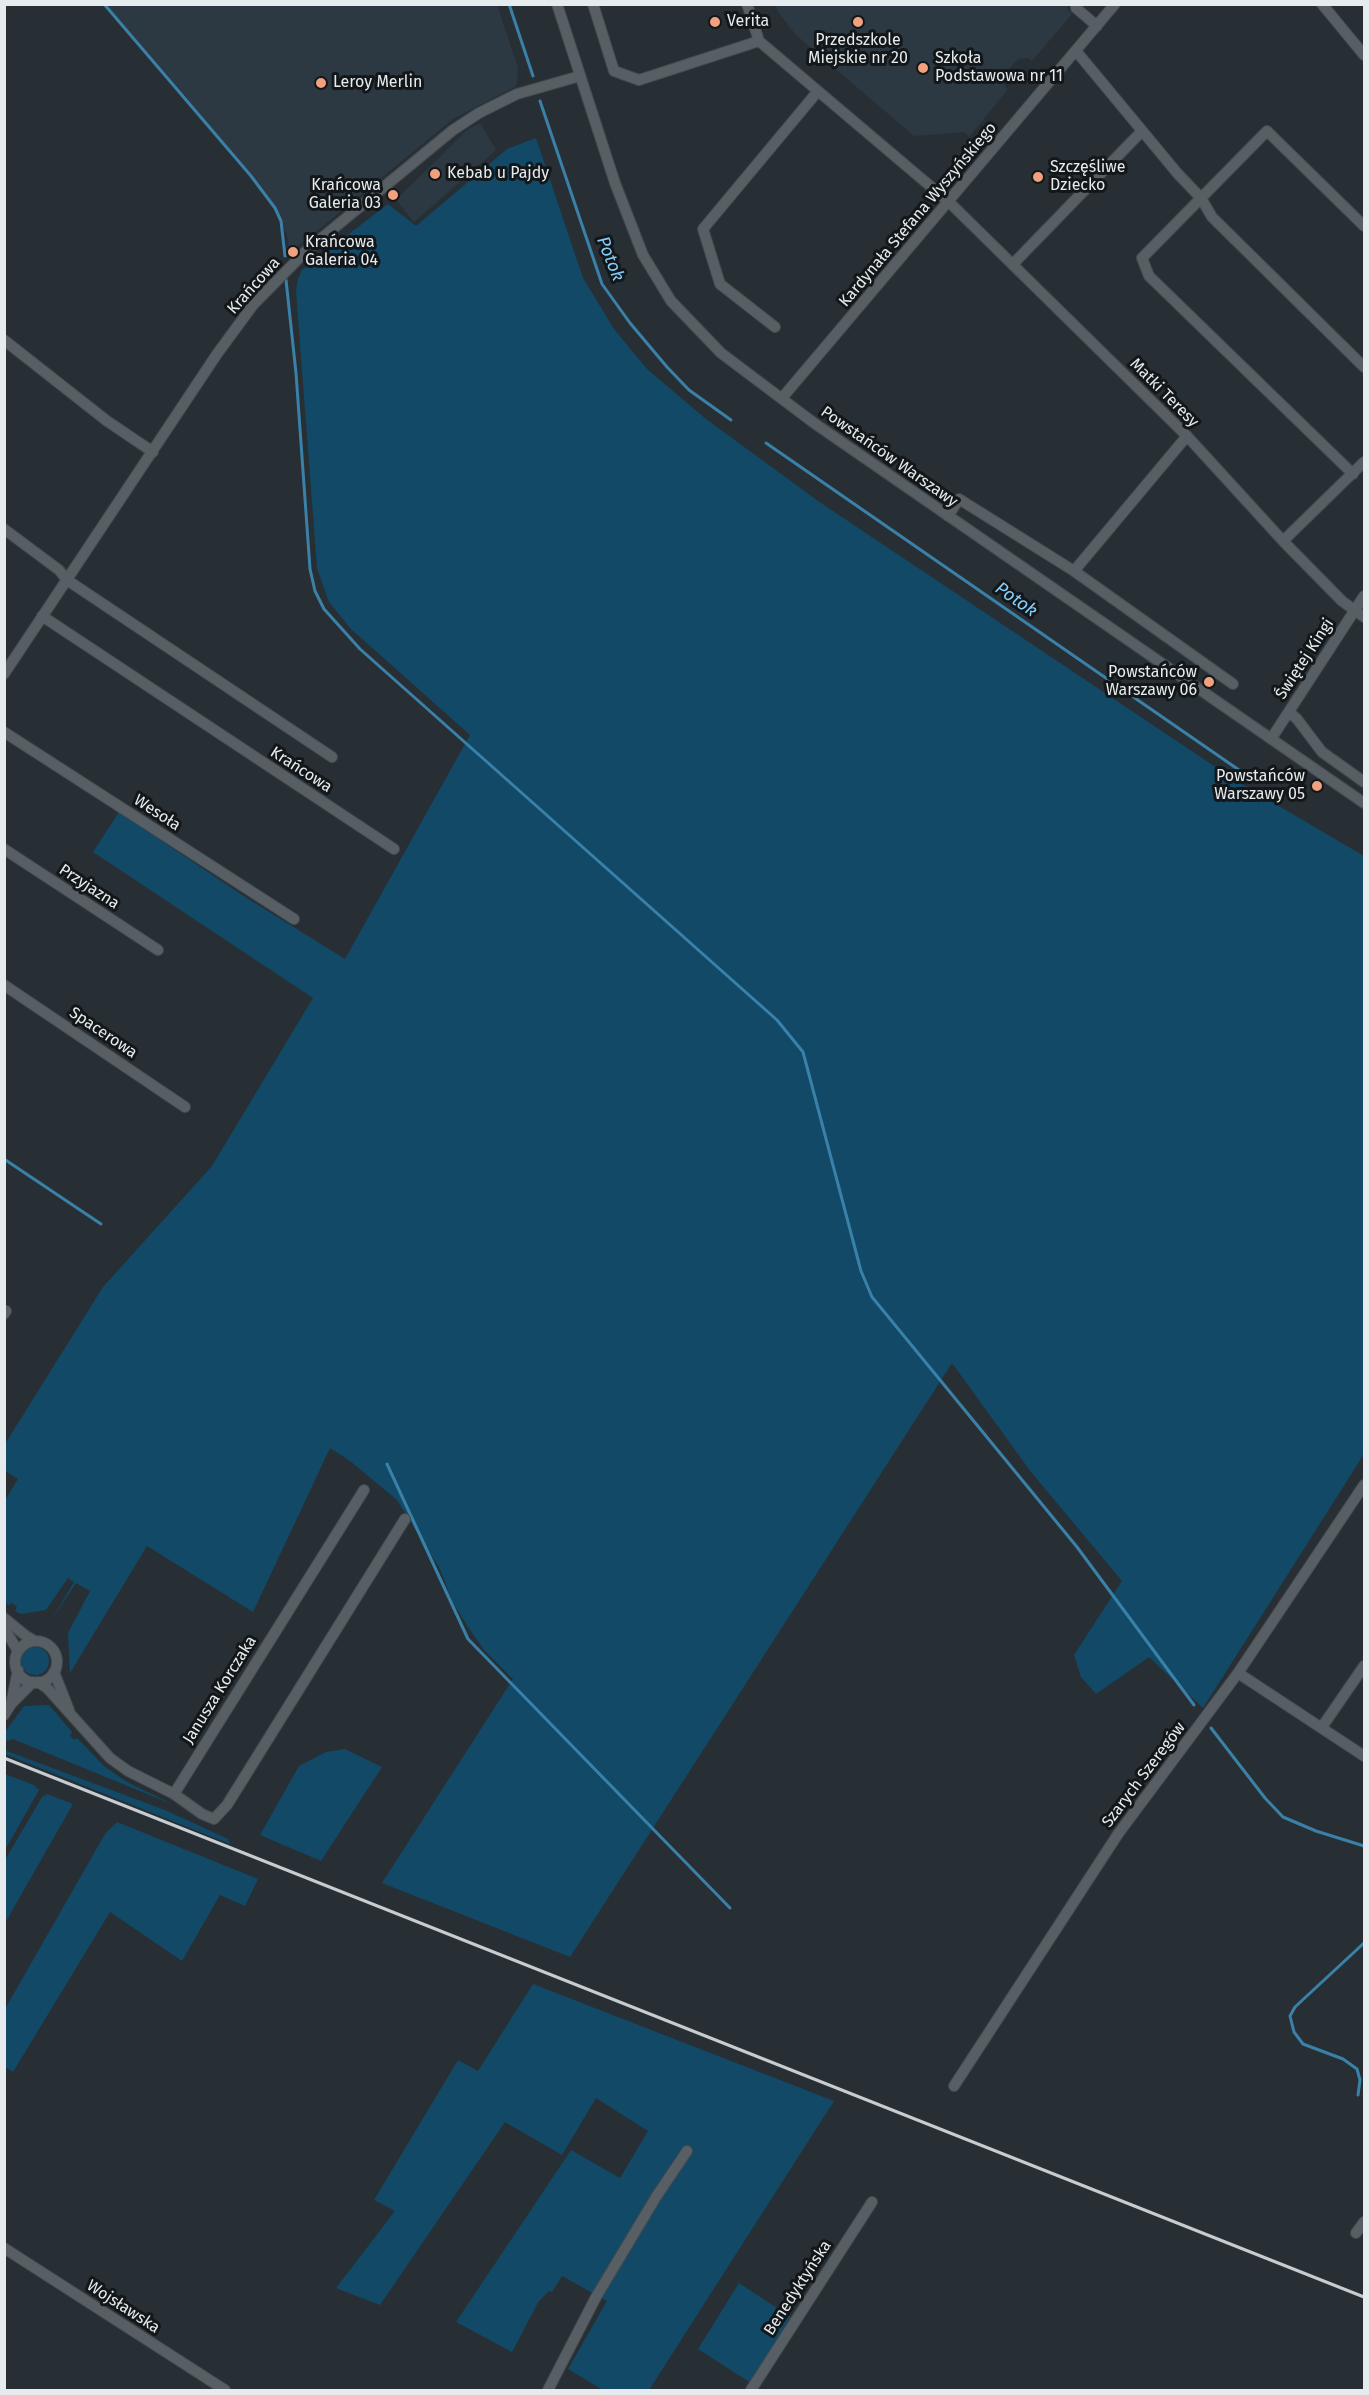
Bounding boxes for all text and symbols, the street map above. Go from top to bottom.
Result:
place label: Verita [727,12,769,32]
marker: Verita [708,15,722,29]
marker: Przedszkole Miejskie nr 20 [851,15,865,29]
place label: Przedszkole Miejskie nr 20 [808,31,908,69]
place label: Szkoła Podstawowa nr 11 [935,49,1063,87]
marker: Szkoła Podstawowa nr 11 [916,61,930,75]
place label: Leroy Merlin [333,73,422,93]
marker: Leroy Merlin [314,76,328,90]
street label: Kardynała Stefana Wyszyńskiego [835,119,1001,311]
place label: Szczęśliwe Dziecko [1050,158,1126,196]
place label: Kebab u Pajdy [447,164,549,184]
marker: Kebab u Pajdy [428,167,442,181]
marker: Szczęśliwe Dziecko [1031,170,1045,184]
place label: Krańcowa Galeria 03 [309,176,381,214]
marker: Krańcowa Galeria 03 [386,188,400,202]
place label: Krańcowa Galeria 04 [305,233,378,271]
water label: Potok [591,233,629,285]
marker: Krańcowa Galeria 04 [286,245,300,259]
street label: Krańcowa [224,254,284,318]
street label: Matki Teresy [1126,355,1202,431]
street label: Powstańców Warszawy [817,402,961,512]
water label: Potok [991,578,1041,622]
street label: Świętej Kingi [1272,615,1338,703]
place label: Powstańców Warszawy 06 [1106,663,1197,701]
marker: Powstańców Warszawy 06 [1202,675,1216,689]
street label: Krańcowa [267,743,335,797]
place label: Powstańców Warszawy 05 [1214,767,1305,805]
marker: Powstańców Warszawy 05 [1310,779,1324,793]
street label: Wesoła [130,791,184,835]
street label: Przyjazna [55,860,123,914]
street label: Spacerowa [65,1003,141,1063]
street label: Janusza Korczaka [179,1633,261,1747]
street label: Szarych Szeregów [1098,1719,1190,1831]
street label: Benedyktyńska [760,2237,836,2339]
street label: Wojsławska [83,2276,163,2338]

